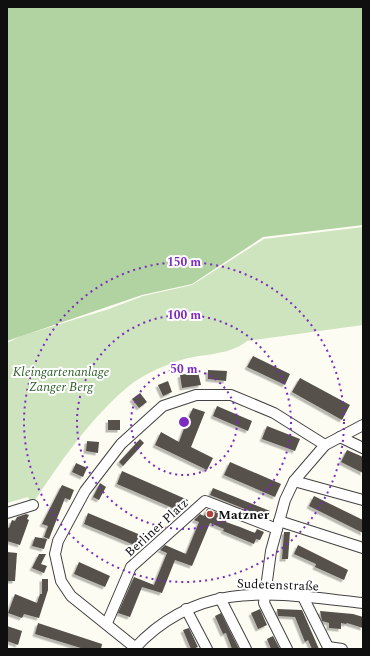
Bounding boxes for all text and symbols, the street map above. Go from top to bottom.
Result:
text: 150 m [167,253,201,272]
text: 100 m [167,306,201,325]
text: 50 m [170,360,198,379]
park label: Kleingartenanlage Zanger Berg [13,362,109,397]
centre of rings [177,415,191,429]
street label: Berliner Platz [120,494,193,562]
place label: Matzner [218,505,270,525]
marker: Matzner [205,509,215,519]
street label: Sudetenstraße [237,574,319,596]

